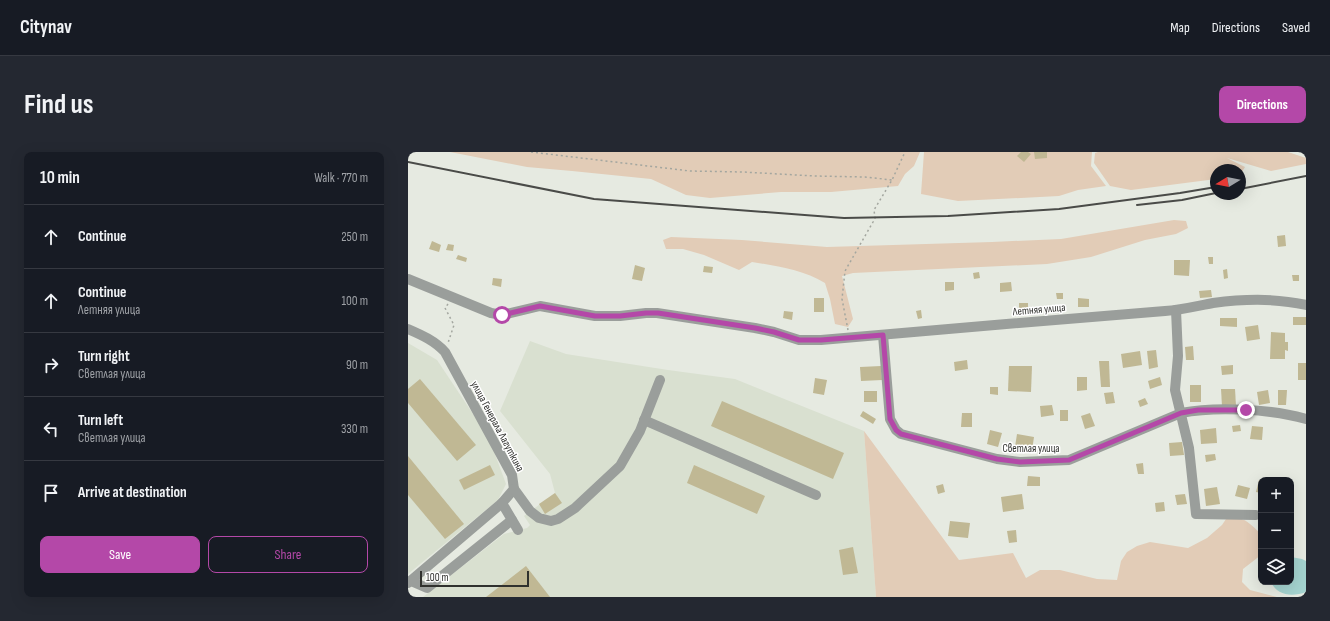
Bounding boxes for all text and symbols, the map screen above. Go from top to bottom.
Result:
text: Citynav [20,16,72,39]
text: Map [1170,19,1190,36]
text: Directions [1212,19,1260,36]
text: Saved [1282,19,1310,36]
button: Directions [1219,86,1306,123]
text: Find us [24,88,93,121]
north arrow [1210,164,1246,200]
text: 10 min [40,168,80,188]
text: Walk · 770 m [314,170,368,186]
icon: ahead [40,226,62,248]
text: Continue [78,227,127,246]
text: 250 m [341,229,368,245]
text: Continue [78,283,127,302]
icon: ahead [40,290,62,312]
text: 100 m [341,293,368,309]
street label: Летняя улица [1011,301,1066,318]
text: Летняя улица [78,302,140,318]
route start [493,306,511,324]
text: Turn right [78,347,130,366]
icon: right [40,354,62,376]
text: 90 m [346,357,368,373]
text: Светлая улица [78,366,146,382]
street label: улица Генерала Лагуткина [468,379,527,474]
route end [1237,401,1255,419]
text: Turn left [78,411,123,430]
icon: left [40,418,62,440]
text: 330 m [341,421,368,437]
text: Светлая улица [78,430,146,446]
street label: Светлая улица [1002,442,1060,455]
map controls [1258,477,1294,585]
button: + [1258,477,1294,513]
icon: arrive [40,482,62,504]
text: Arrive at destination [78,483,187,502]
button: − [1258,513,1294,549]
button: Save [40,536,200,573]
button: Share [208,536,368,573]
button: layers [1258,549,1294,585]
scale bar [420,569,529,588]
text: 100 m [426,571,448,584]

